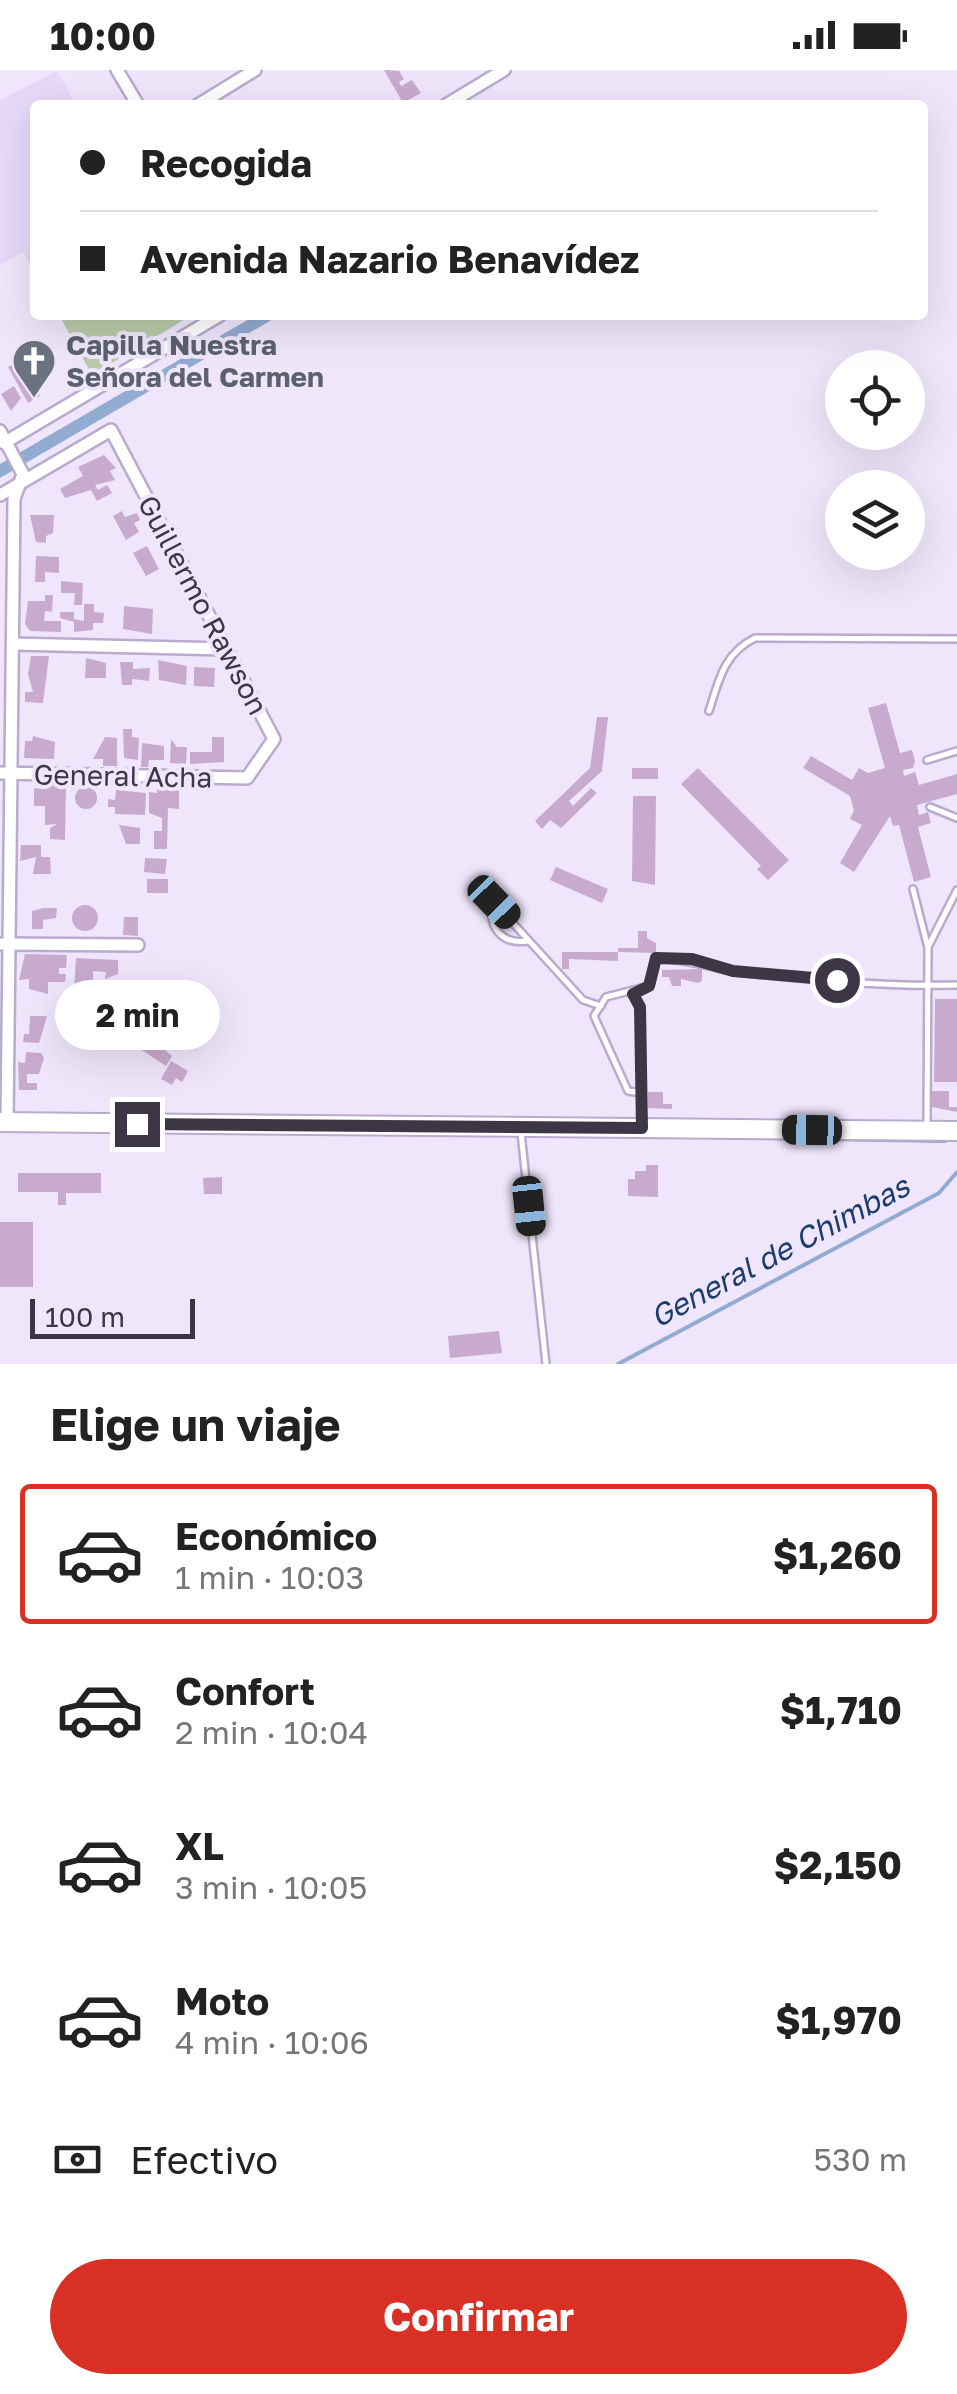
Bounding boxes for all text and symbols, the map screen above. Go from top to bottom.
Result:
text: 10:00 [50,13,156,58]
text: Recogida [140,140,312,185]
text: Avenida Nazario Benavídez [140,236,639,281]
place label: Capilla Nuestra Señora del Carmen [66,328,324,393]
church icon: Capilla Nuestra Señora del Carmen [11,338,57,399]
map controls [825,350,925,570]
button: locate [825,350,925,450]
button: layers [825,470,925,570]
street label: Guillermo Rawson [132,490,275,720]
street label: General Acha [33,757,213,794]
car [462,870,526,934]
route start [815,958,860,1003]
callout: 2 min [54,979,220,1049]
text: 2 min [96,996,179,1034]
route end [115,1102,160,1147]
car [782,1114,842,1146]
water label: General de Chimbas [644,1167,916,1335]
car [511,1175,547,1237]
scale bar [30,1294,195,1338]
text: 100 m [45,1300,125,1333]
text: Elige un viaje [50,1397,341,1451]
icon: car [55,1509,145,1599]
text: Económico [175,1513,377,1558]
text: $1,260 [773,1532,902,1577]
text: 1 min · 10:03 [175,1558,364,1596]
icon: car [55,1664,145,1754]
text: Confort [175,1668,315,1713]
text: $1,710 [780,1687,902,1732]
text: 2 min · 10:04 [175,1713,368,1751]
icon: car [55,1819,145,1909]
text: XL [175,1823,224,1868]
text: $2,150 [774,1842,902,1887]
text: 3 min · 10:05 [175,1868,367,1906]
icon: car [55,1974,145,2064]
text: Moto [175,1978,269,2023]
text: $1,970 [775,1997,902,2042]
text: 4 min · 10:06 [175,2023,369,2061]
icon: cash [50,2132,105,2187]
text: Efectivo [130,2137,278,2182]
text: 530 m [814,2140,907,2178]
button: Confirmar [50,2259,907,2374]

